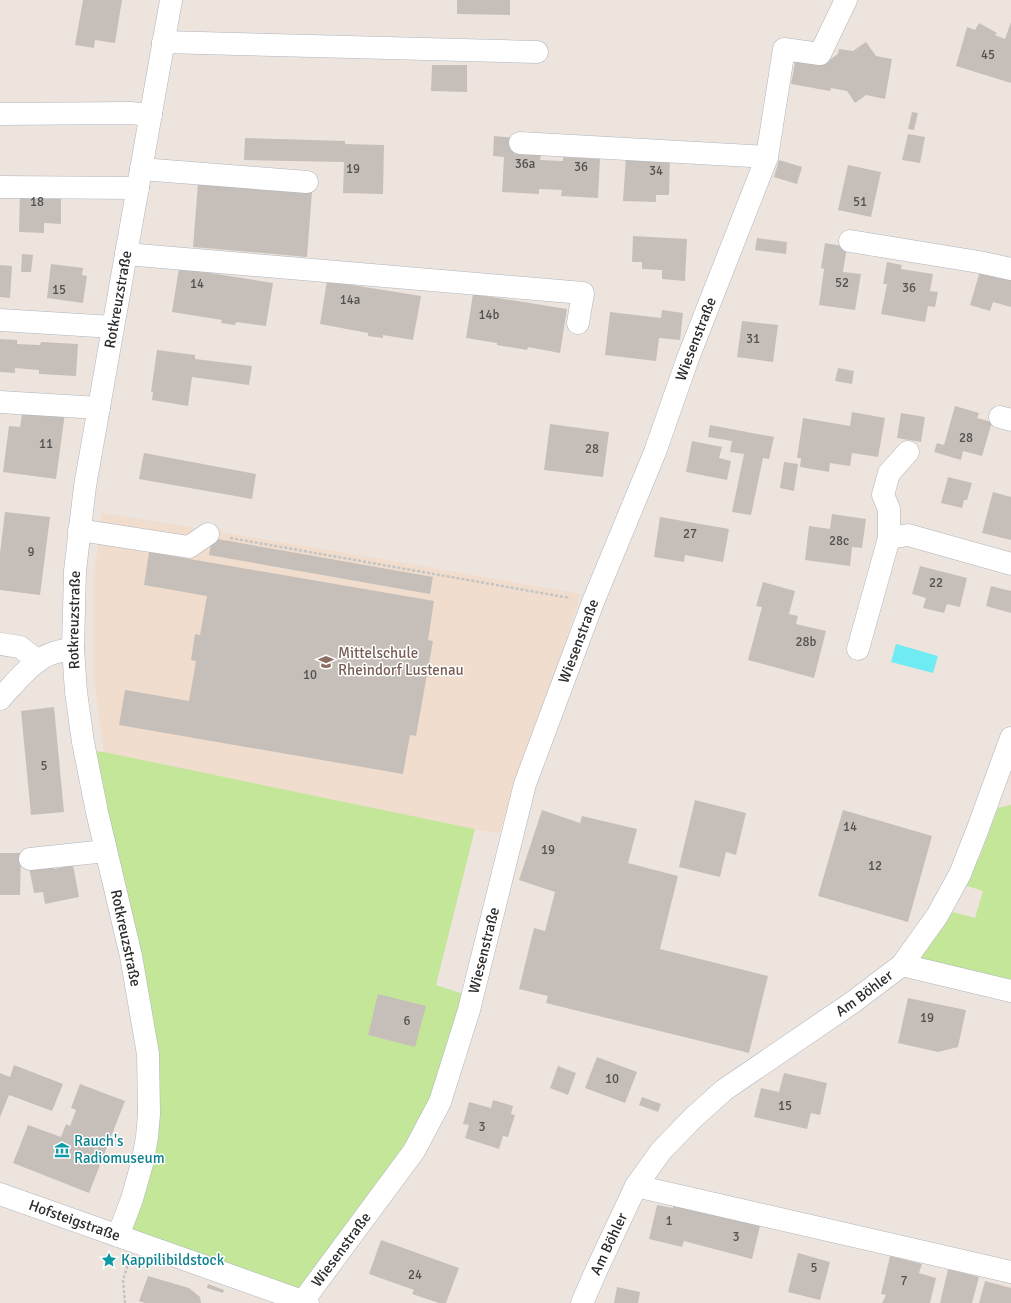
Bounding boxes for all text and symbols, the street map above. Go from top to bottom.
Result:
house number: 45 [981,47,995,63]
house number: 36a [515,156,535,172]
house number: 36 [574,159,588,175]
house number: 19 [346,161,360,177]
house number: 34 [649,163,663,179]
house number: 18 [30,194,44,210]
house number: 51 [853,194,867,210]
street label: Rotkreuzstraße [101,249,135,350]
house number: 52 [835,275,849,291]
house number: 14 [190,276,204,292]
house number: 36 [902,280,916,296]
house number: 15 [52,282,66,298]
house number: 14a [340,292,360,308]
street label: Wiesenstraße [672,295,720,383]
house number: 14b [479,307,500,323]
house number: 31 [746,331,760,347]
house number: 28 [959,430,973,446]
house number: 11 [39,436,53,452]
house number: 28 [585,441,599,457]
house number: 27 [683,526,697,542]
house number: 28c [829,533,849,549]
house number: 9 [27,544,35,560]
street label: Rotkreuzstraße [64,570,84,670]
house number: 22 [929,575,943,591]
street label: Wiesenstraße [555,596,602,686]
house number: 28b [796,634,817,650]
place label: Mittelschule Rheindorf Lustenau [338,644,464,679]
school or university icon: Mittelschule Rheindorf Lustenau [317,653,335,671]
house number: 10 [303,667,317,683]
house number: 5 [40,758,48,774]
house number: 14 [843,819,857,835]
house number: 19 [541,842,555,858]
house number: 12 [868,858,882,874]
street label: Rotkreuzstraße [107,888,145,988]
street label: Wiesenstraße [464,905,503,995]
street label: Am Böhler [832,966,897,1020]
house number: 19 [920,1010,934,1026]
house number: 6 [403,1013,411,1029]
house number: 10 [605,1071,619,1087]
house number: 15 [778,1098,792,1114]
house number: 3 [478,1119,486,1135]
place label: Rauch's Radiomuseum [74,1132,165,1167]
museum icon: Rauch's Radiomuseum [53,1141,71,1159]
street label: Hofsteigstraße [26,1196,123,1245]
street label: Wiesenstraße [308,1209,375,1290]
street label: Am Böhler [586,1209,631,1278]
house number: 1 [665,1213,673,1229]
house number: 3 [732,1229,740,1245]
place icon: Kappilibildstock [100,1251,118,1269]
place label: Kappilibildstock [121,1251,225,1269]
house number: 5 [810,1260,818,1276]
house number: 24 [408,1267,422,1283]
house number: 7 [900,1273,908,1289]

